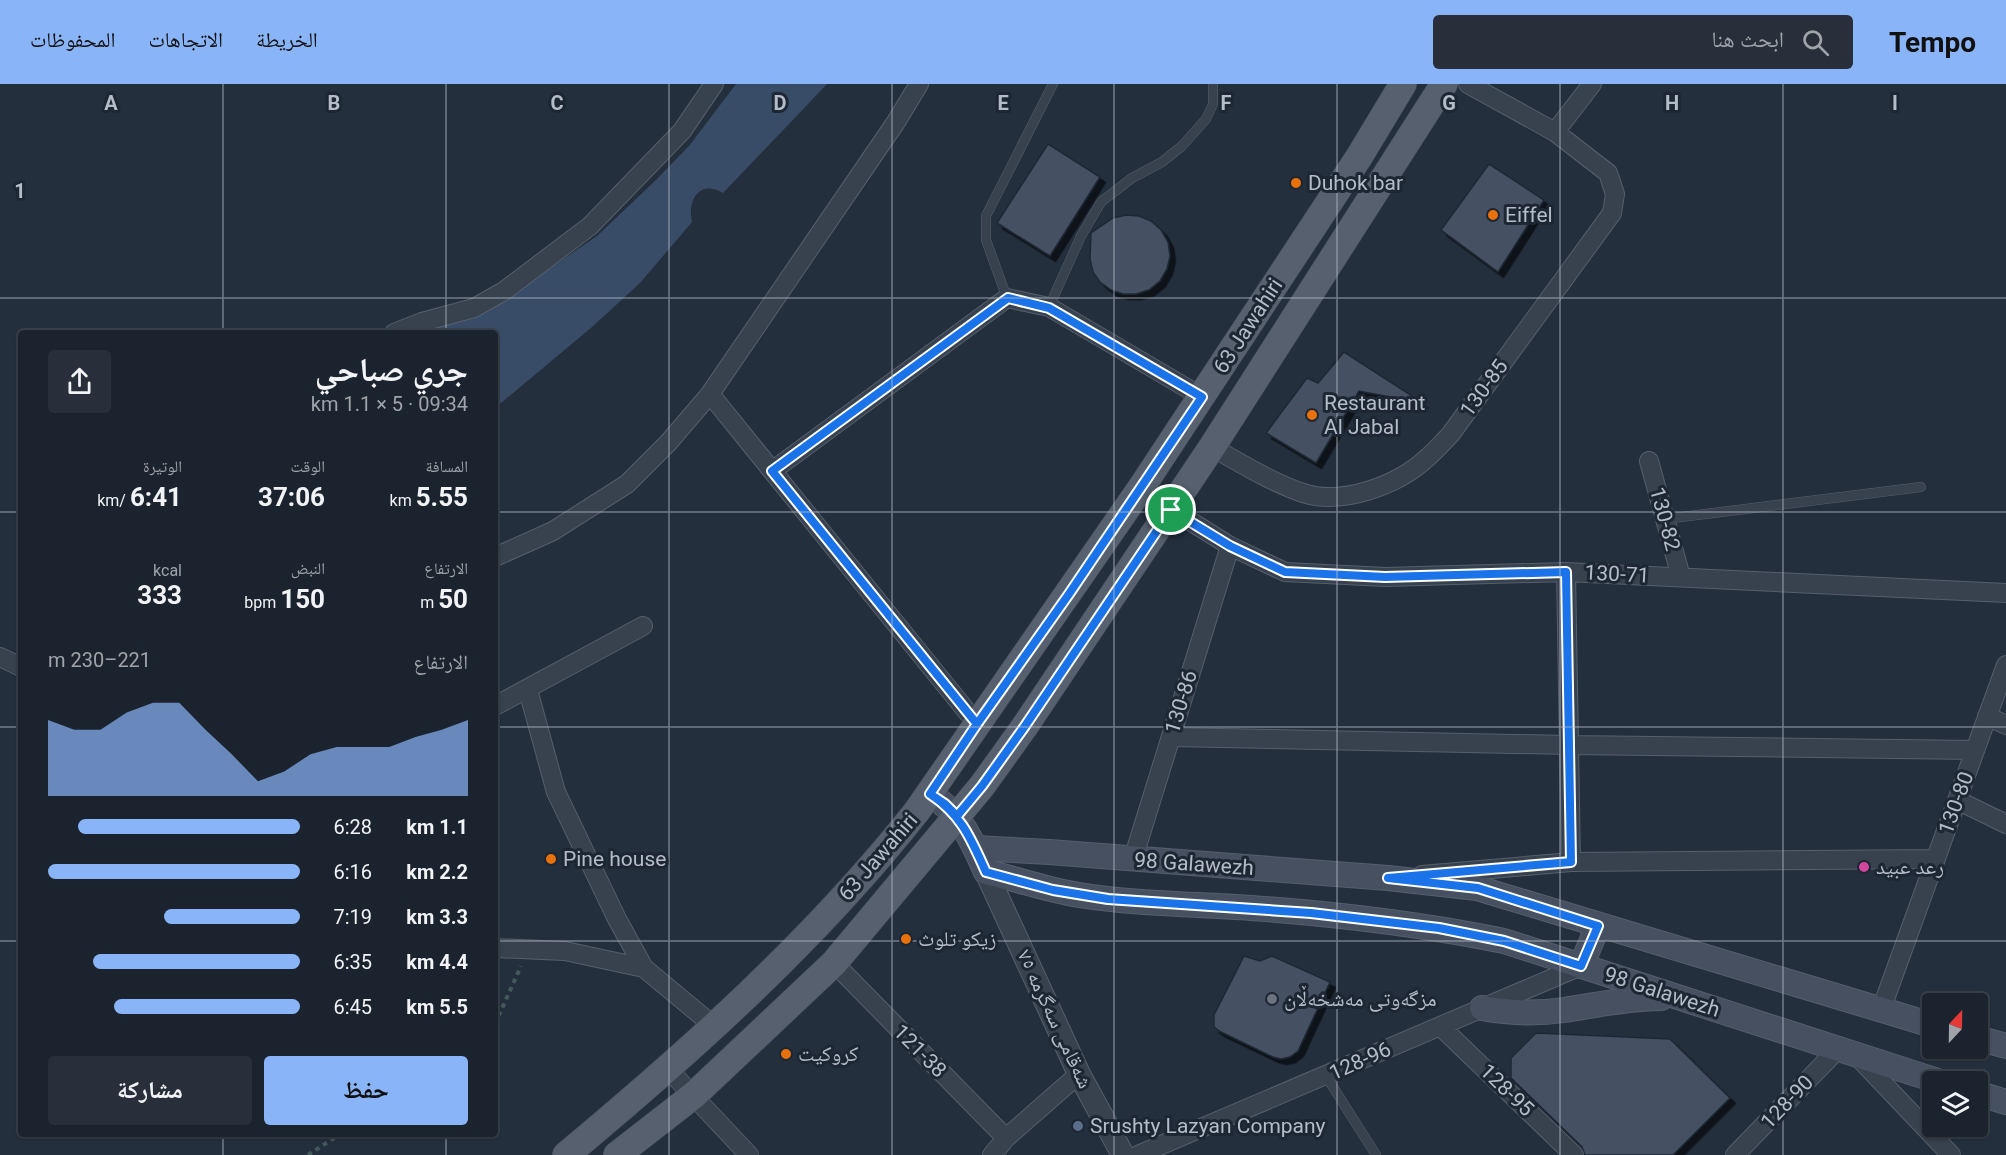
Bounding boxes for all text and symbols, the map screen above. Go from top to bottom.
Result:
search box [1433,15,1853,69]
icon: search [1799,26,1832,59]
text: Tempo [1889,26,1976,59]
text: ابحث هنا [1711,27,1784,52]
text: المحفوظات [30,28,115,52]
text: الاتجاهات [148,28,223,52]
text: الخريطة [256,28,318,52]
text: A [104,91,118,115]
text: B [328,91,340,115]
text: C [550,91,564,115]
text: D [774,91,787,115]
text: E [997,91,1009,115]
text: F [1221,91,1232,115]
text: G [1442,91,1456,115]
text: H [1665,91,1679,115]
text: I [1892,91,1898,115]
place label: Duhok bar [1308,171,1403,195]
marker: Duhok bar [1289,176,1303,190]
text: 1 [14,179,26,203]
place label: Eiffel [1505,203,1553,227]
marker: Eiffel [1486,208,1500,222]
street label: 63 Jawahiri [1209,274,1287,378]
button: share [48,350,111,413]
text: جري صباحي [315,350,468,389]
street label: 130-85 [1455,355,1513,421]
place label: Restaurant Al Jabal [1324,391,1426,439]
text: 09:34 · 5 × 1.1 km [311,392,468,416]
marker: Restaurant Al Jabal [1305,408,1319,422]
text: الوتيرة [143,457,182,476]
text: الوقت [291,457,325,476]
text: المسافة [426,457,468,476]
text: 6:41 [130,482,182,512]
text: 37:06 [258,482,325,512]
text: 5.55 [416,482,468,512]
pin [1145,484,1196,535]
street label: 130-82 [1645,485,1685,554]
text: /km [97,491,130,510]
text: km [390,491,416,510]
icon: arrive [1154,493,1187,526]
text: النبض [291,559,325,578]
text: الارتفاع [424,559,468,578]
street label: 130-71 [1584,560,1650,588]
text: kcal [153,561,182,580]
text: 333 [137,580,182,610]
text: 150 [280,584,325,614]
text: 50 [438,584,468,614]
text: bpm [244,593,280,612]
text: m [420,593,438,612]
text: 221–230 m [48,648,151,672]
text: الارتفاع [413,650,468,674]
street label: 130-86 [1160,667,1202,737]
street label: 130-80 [1934,768,1978,838]
street label: 63 Jawahiri [834,808,922,906]
text: 6:28 [333,815,372,839]
text: 1.1 km [406,815,468,839]
place label: Pine house [563,847,666,871]
street label: 98 Galawezh [1133,848,1255,880]
marker: Pine house [544,852,558,866]
place label: رعد عبيد [1876,855,1944,879]
text: 6:16 [333,860,372,884]
text: 2.2 km [406,860,468,884]
marker: رعد عبيد [1857,860,1871,874]
text: 7:19 [333,905,372,929]
text: 3.3 km [406,905,468,929]
place label: زيكو تلوث [918,927,996,951]
marker: زيكو تلوث [899,932,913,946]
street label: شەقامی سەگرمە ٧٥ [1011,946,1098,1093]
text: 6:35 [333,950,372,974]
text: 4.4 km [406,950,468,974]
street label: 98 Galawezh [1601,962,1723,1022]
place label: مزگەوتی مەشخەڵان [1284,985,1436,1012]
marker: مزگەوتی مەشخەڵان [1265,992,1279,1006]
north arrow [1922,993,1988,1059]
map controls [1922,993,1988,1137]
text: 6:45 [333,995,372,1019]
text: 5.5 km [406,995,468,1019]
street label: 121-38 [889,1020,951,1082]
street label: 128-96 [1326,1037,1394,1085]
place label: كروكيت [798,1042,859,1066]
marker: كروكيت [779,1047,793,1061]
button: مشاركة [48,1056,252,1125]
button: حفظ [264,1056,468,1125]
street label: 128-95 [1475,1059,1539,1121]
street label: 128-90 [1756,1070,1818,1134]
button: layers [1922,1071,1988,1137]
place label: Srushty Lazyan Company [1090,1114,1326,1138]
marker: Srushty Lazyan Company [1071,1119,1085,1133]

